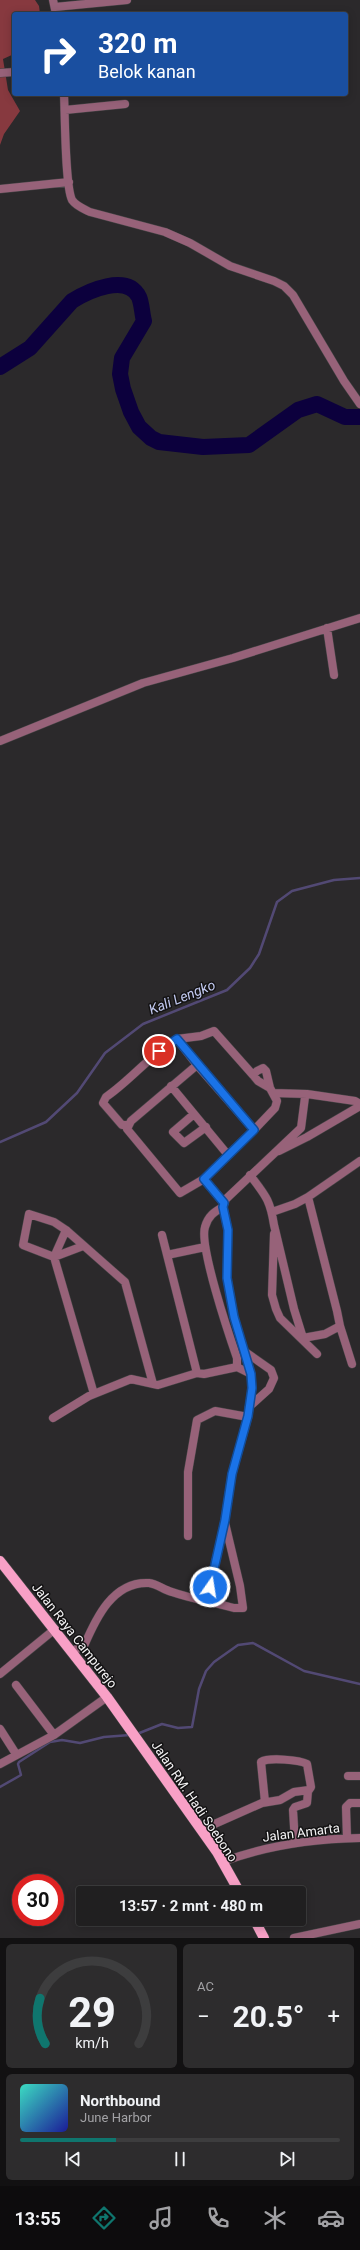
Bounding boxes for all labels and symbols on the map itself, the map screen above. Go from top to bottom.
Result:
water label: Kali Lengko [146,976,218,1018]
pin [142,1034,176,1068]
position arrow [189,1566,231,1608]
street label: Jalan Raya Campurejo [29,1580,120,1691]
street label: Jalan RM. Hadi Soebono [149,1738,241,1864]
street label: Jalan Amarta [261,1820,341,1845]
speed limit sign: 30 [12,1874,64,1926]

